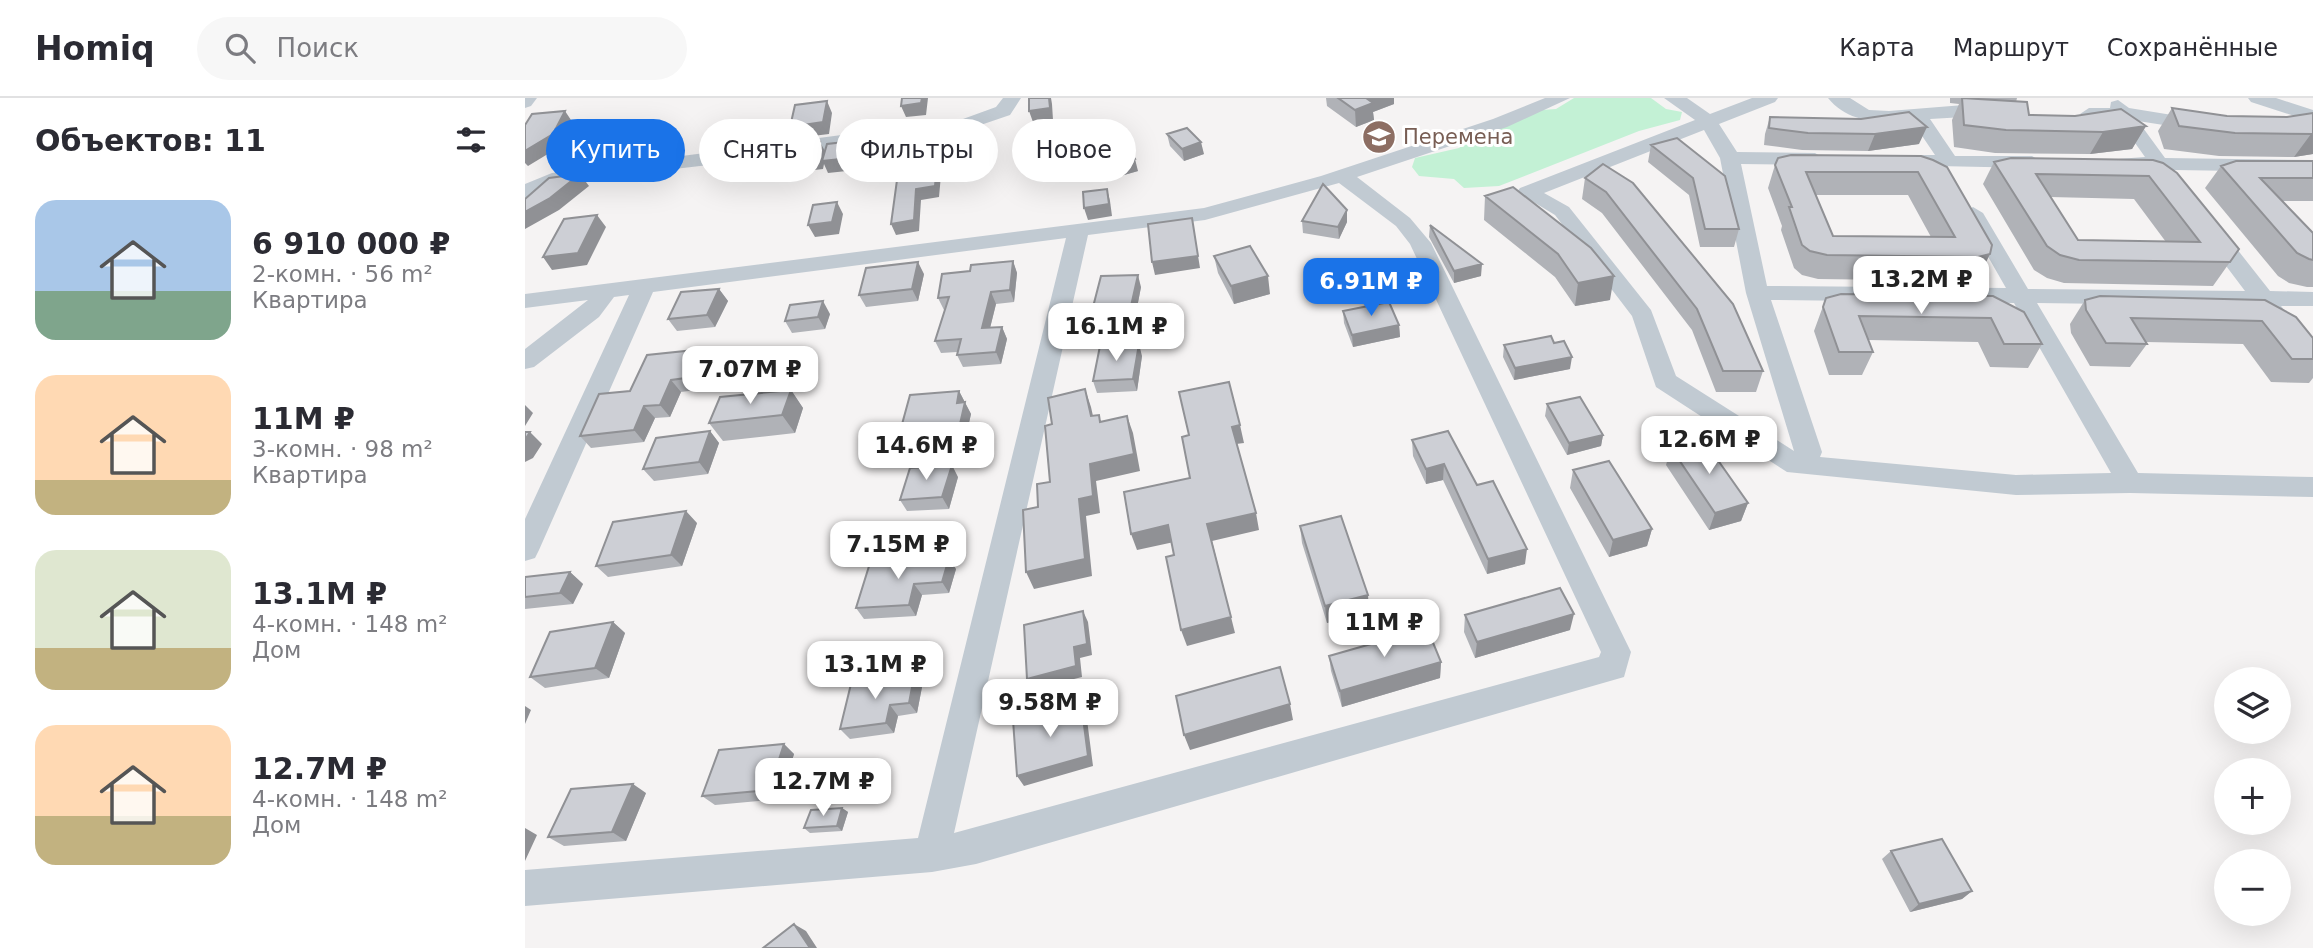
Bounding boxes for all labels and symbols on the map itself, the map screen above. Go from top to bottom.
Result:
school or university icon: Перемена [1360,118,1398,156]
place label: Перемена [1403,125,1513,149]
pin: 13.2M ₽ [1856,256,1986,316]
pin: 6.91M ₽ [1306,258,1436,318]
pin: 16.1M ₽ [1051,303,1181,363]
pin: 7.07M ₽ [685,346,815,406]
pin: 12.6M ₽ [1644,416,1774,476]
pin: 14.6M ₽ [861,422,991,482]
pin: 7.15M ₽ [833,522,963,581]
pin: 11M ₽ [1335,600,1433,659]
pin: 13.1M ₽ [810,642,940,701]
pin: 9.58M ₽ [985,680,1115,739]
pin: 12.7M ₽ [758,758,888,818]

